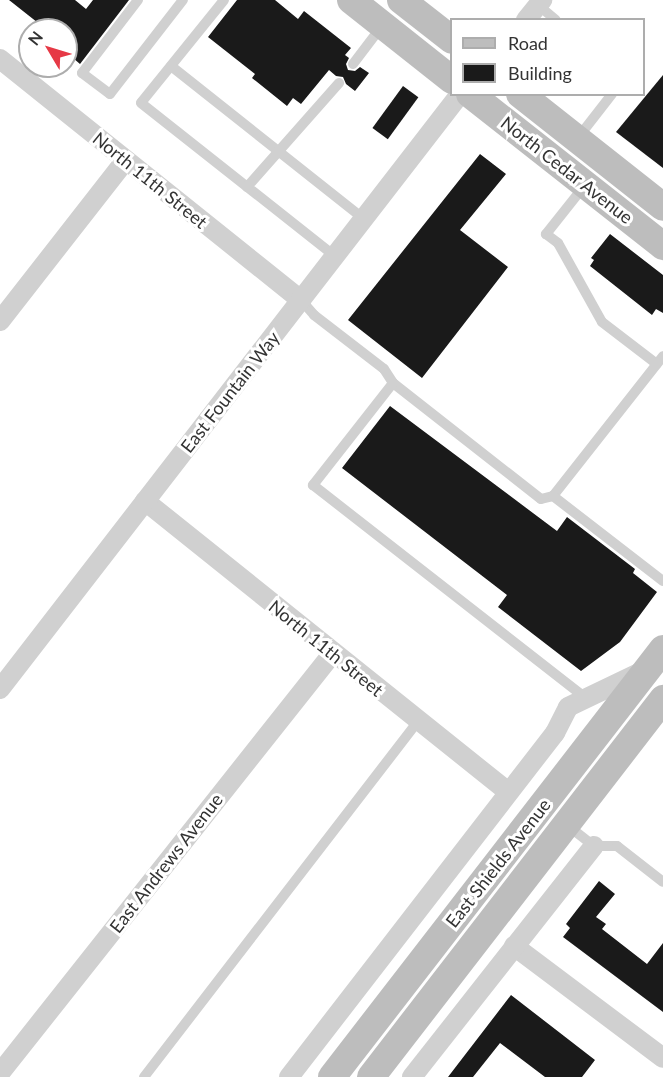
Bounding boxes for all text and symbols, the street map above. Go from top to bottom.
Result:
north arrow [18,18,78,78]
legend [450,18,645,96]
text: N [24,27,46,49]
text: Road [508,32,548,54]
text: Building [508,62,572,84]
street label: North Cedar Avenue [496,111,638,229]
street label: North 11th Street [89,127,211,233]
street label: East Fountain Way [176,327,284,457]
street label: North 11th Street [265,595,387,701]
street label: East Andrews Avenue [105,789,227,937]
street label: East Shields Avenue [441,794,555,932]

